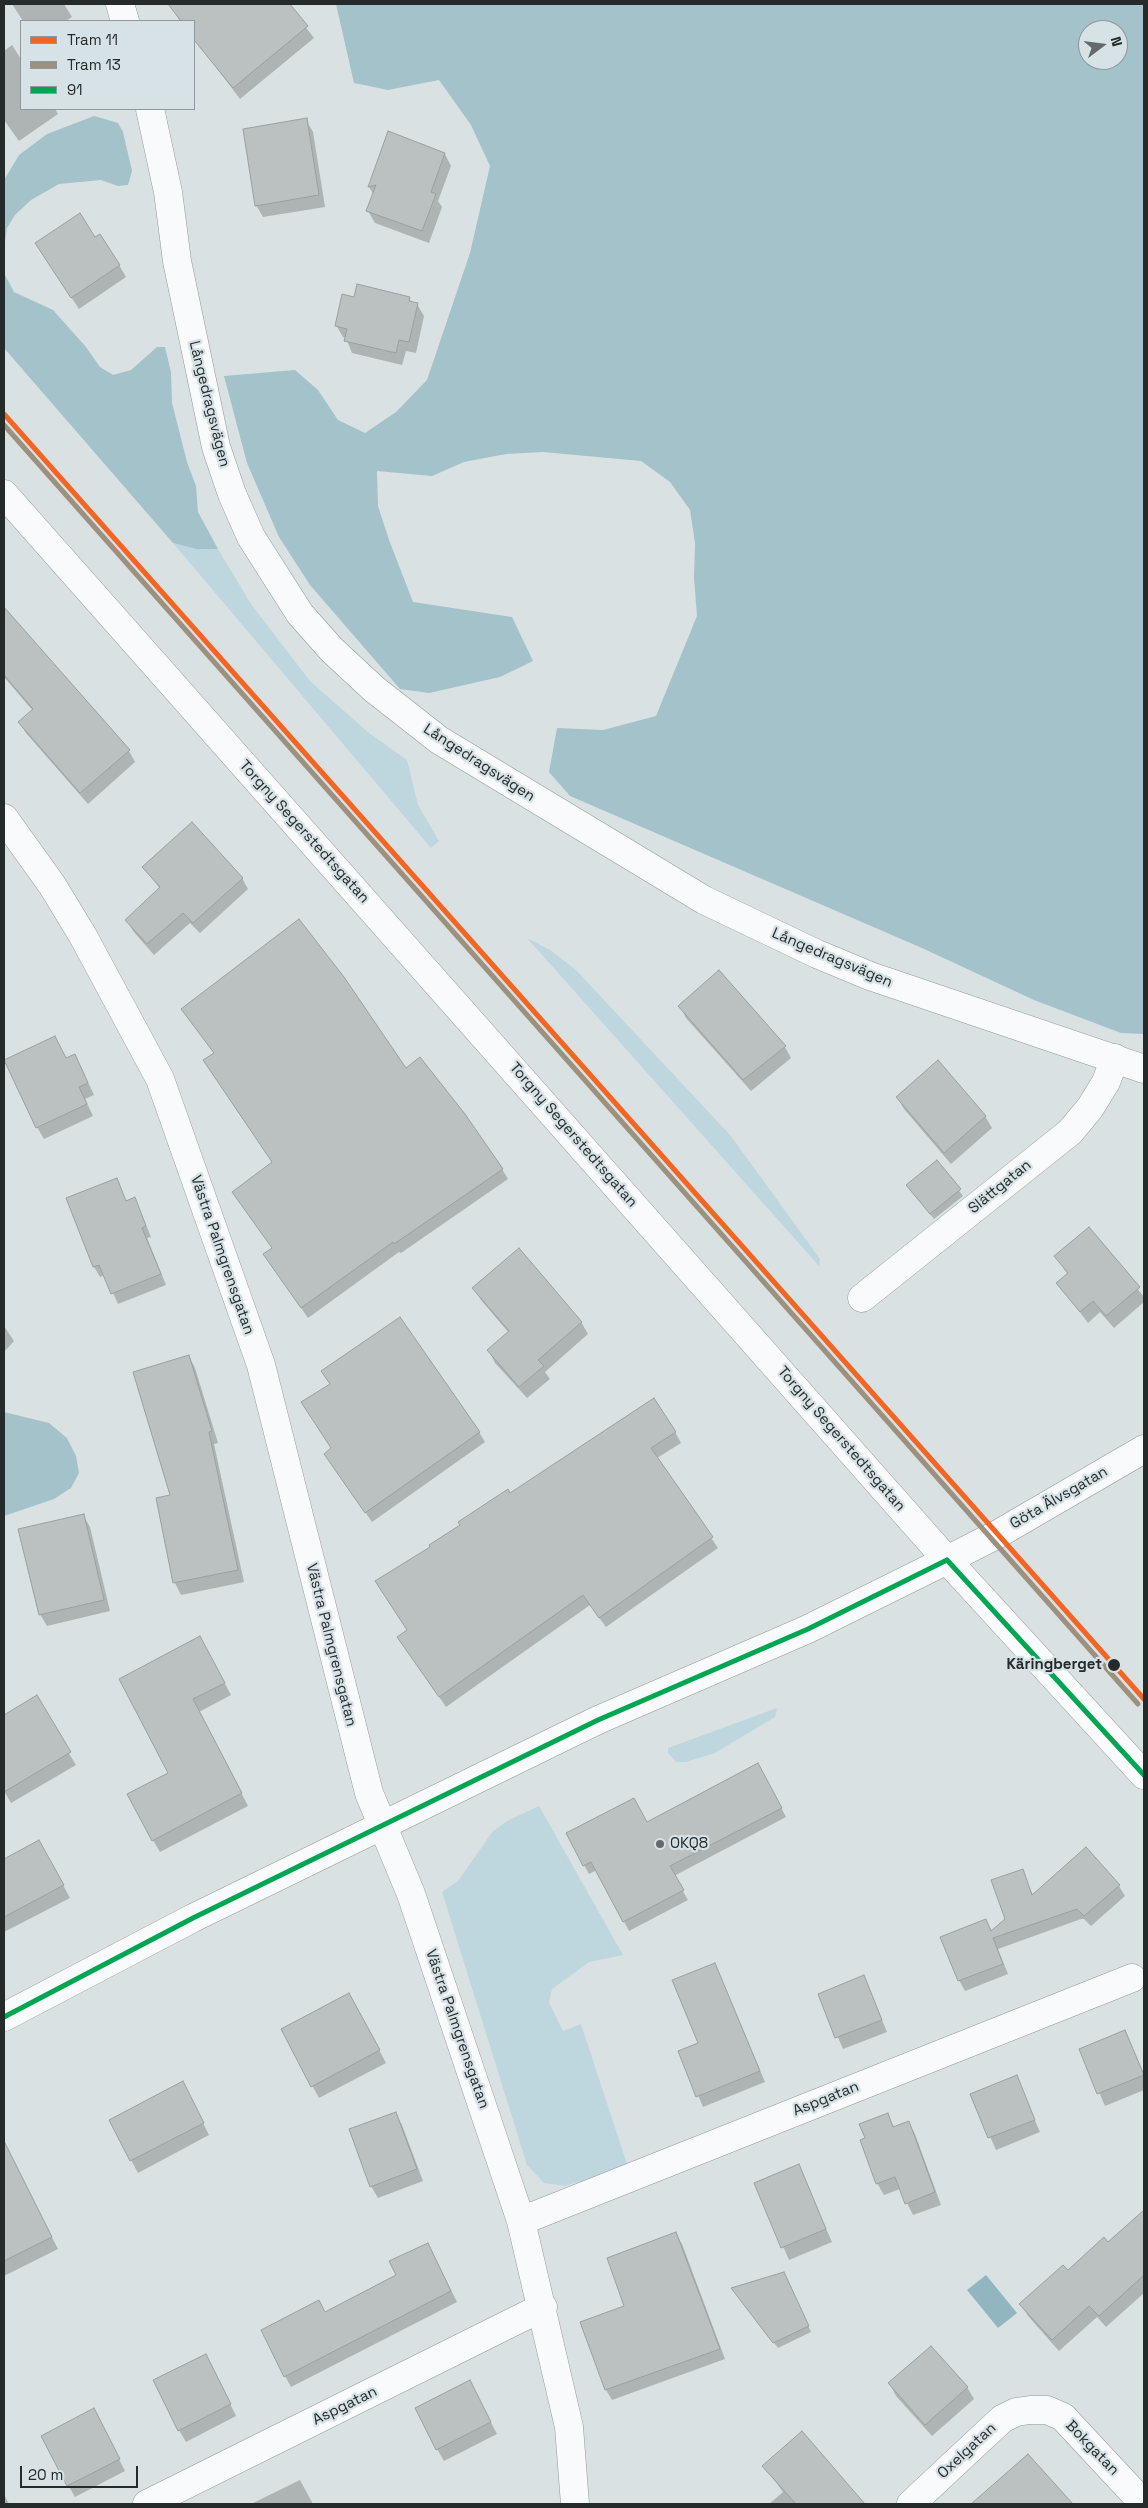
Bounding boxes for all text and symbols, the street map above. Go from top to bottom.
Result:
legend [20,20,195,110]
north arrow [1078,20,1128,70]
text: Tram 11 [67,30,118,49]
text: N [1107,35,1126,48]
text: Tram 13 [67,55,121,74]
text: 91 [67,80,82,99]
street label: Långedragsvägen [185,339,233,469]
street label: Långedragsvägen [420,720,538,806]
street label: Torgny Segerstedtsgatan [235,757,373,907]
street label: Långedragsvägen [769,924,895,992]
street label: Torgny Segerstedtsgatan [505,1059,641,1211]
street label: Slättgatan [965,1156,1035,1218]
street label: Västra Palmgrensgatan [186,1173,258,1337]
street label: Torgny Segerstedtsgatan [773,1363,909,1515]
street label: Göta Älvsgatan [1007,1463,1111,1533]
street label: Västra Palmgrensgatan [302,1562,360,1728]
place label: Käringberget [1006,1656,1102,1674]
marker: Käringberget [1106,1657,1122,1673]
place label: OKQ8 [670,1835,708,1853]
marker: OKQ8 [654,1838,666,1850]
street label: Västra Palmgrensgatan [421,1947,493,2111]
street label: Aspgatan [790,2078,862,2120]
street label: Aspgatan [310,2383,380,2429]
street label: Bokgatan [1061,2417,1123,2479]
street label: Oxelgatan [934,2419,1000,2483]
scale bar [22,2456,140,2488]
text: 20 m [28,2465,63,2484]

